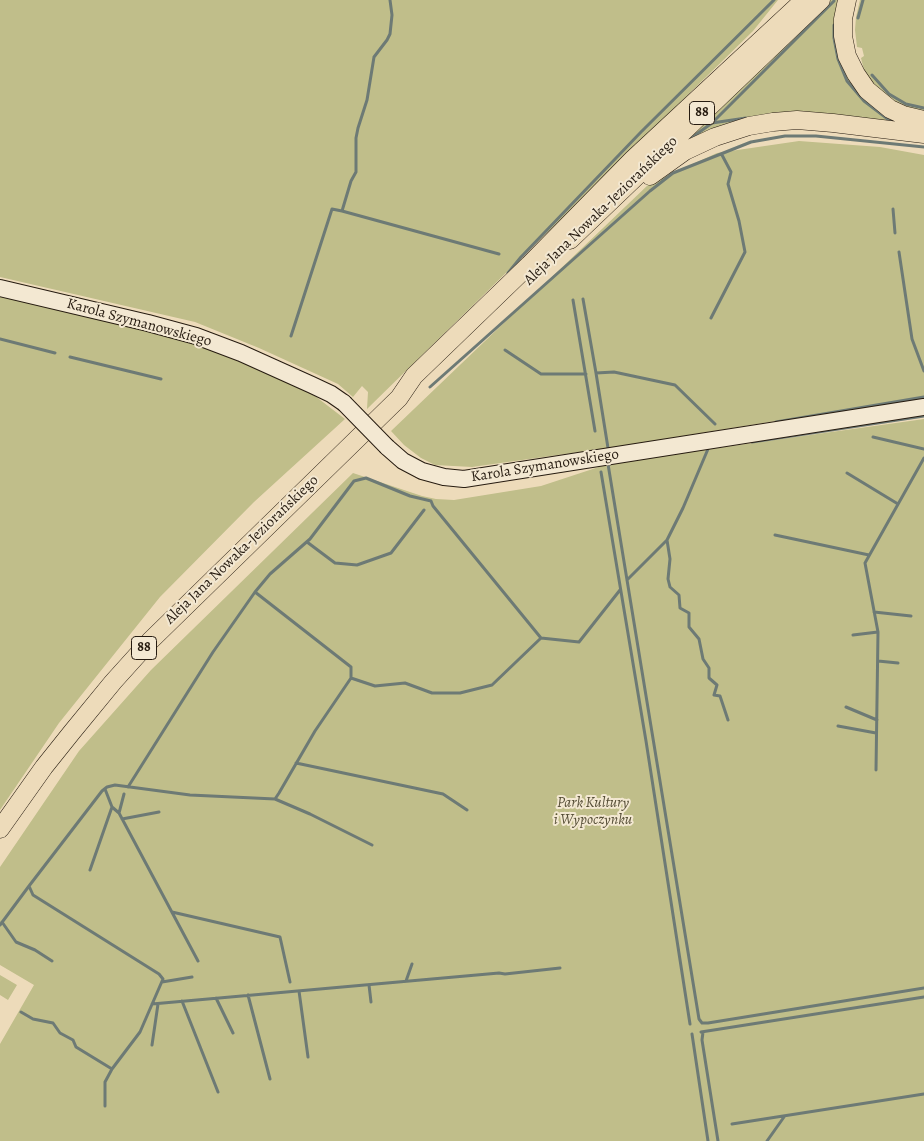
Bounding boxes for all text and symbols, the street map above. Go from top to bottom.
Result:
road number: 88 [690,102,714,125]
street label: Aleja Jana Nowaka-Jeziorańskiego [520,133,682,289]
street label: Karola Szymanowskiego [65,295,213,351]
street label: Karola Szymanowskiego [470,445,620,487]
street label: Aleja Jana Nowaka-Jeziorańskiego [161,472,323,628]
road number: 88 [132,636,156,660]
park label: Park Kultury i Wypoczynku [554,794,632,829]

